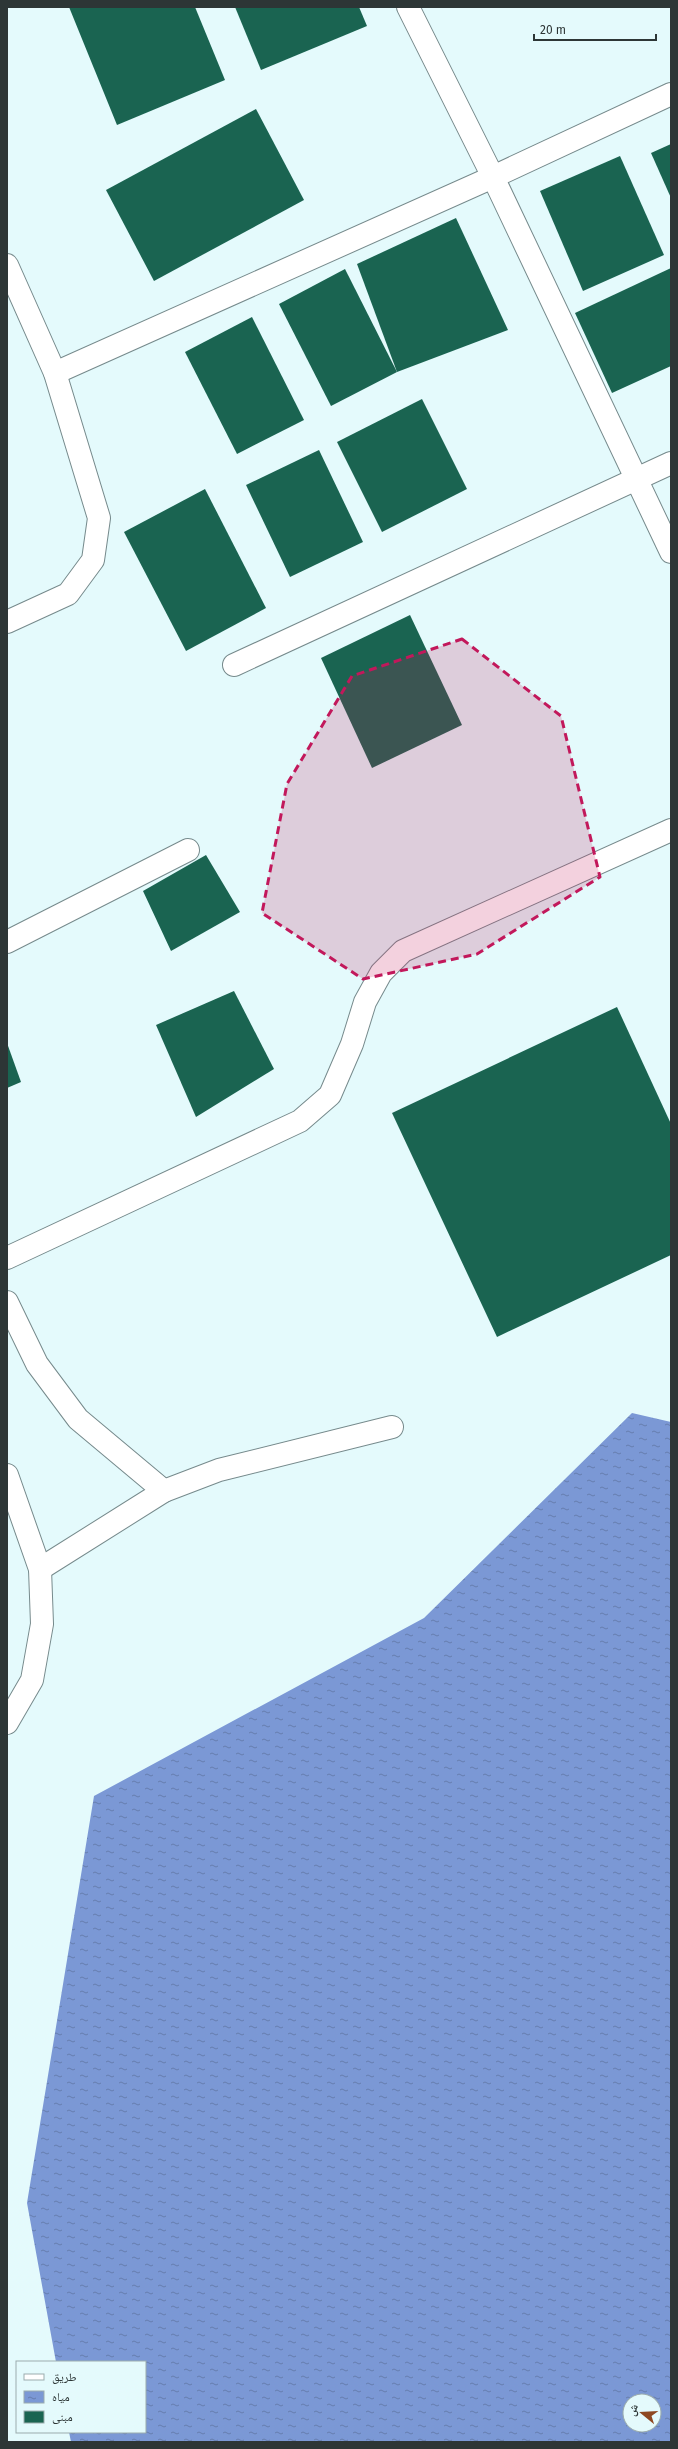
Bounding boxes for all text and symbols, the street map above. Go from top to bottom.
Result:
scale bar [534,16,656,42]
text: 20 m [540,23,566,37]
legend [16,2361,146,2433]
text: طريق [52,2370,77,2384]
text: مياه [52,2390,70,2404]
north arrow [622,2393,662,2433]
text: ش [625,2402,642,2418]
text: مبنى [52,2410,73,2424]

